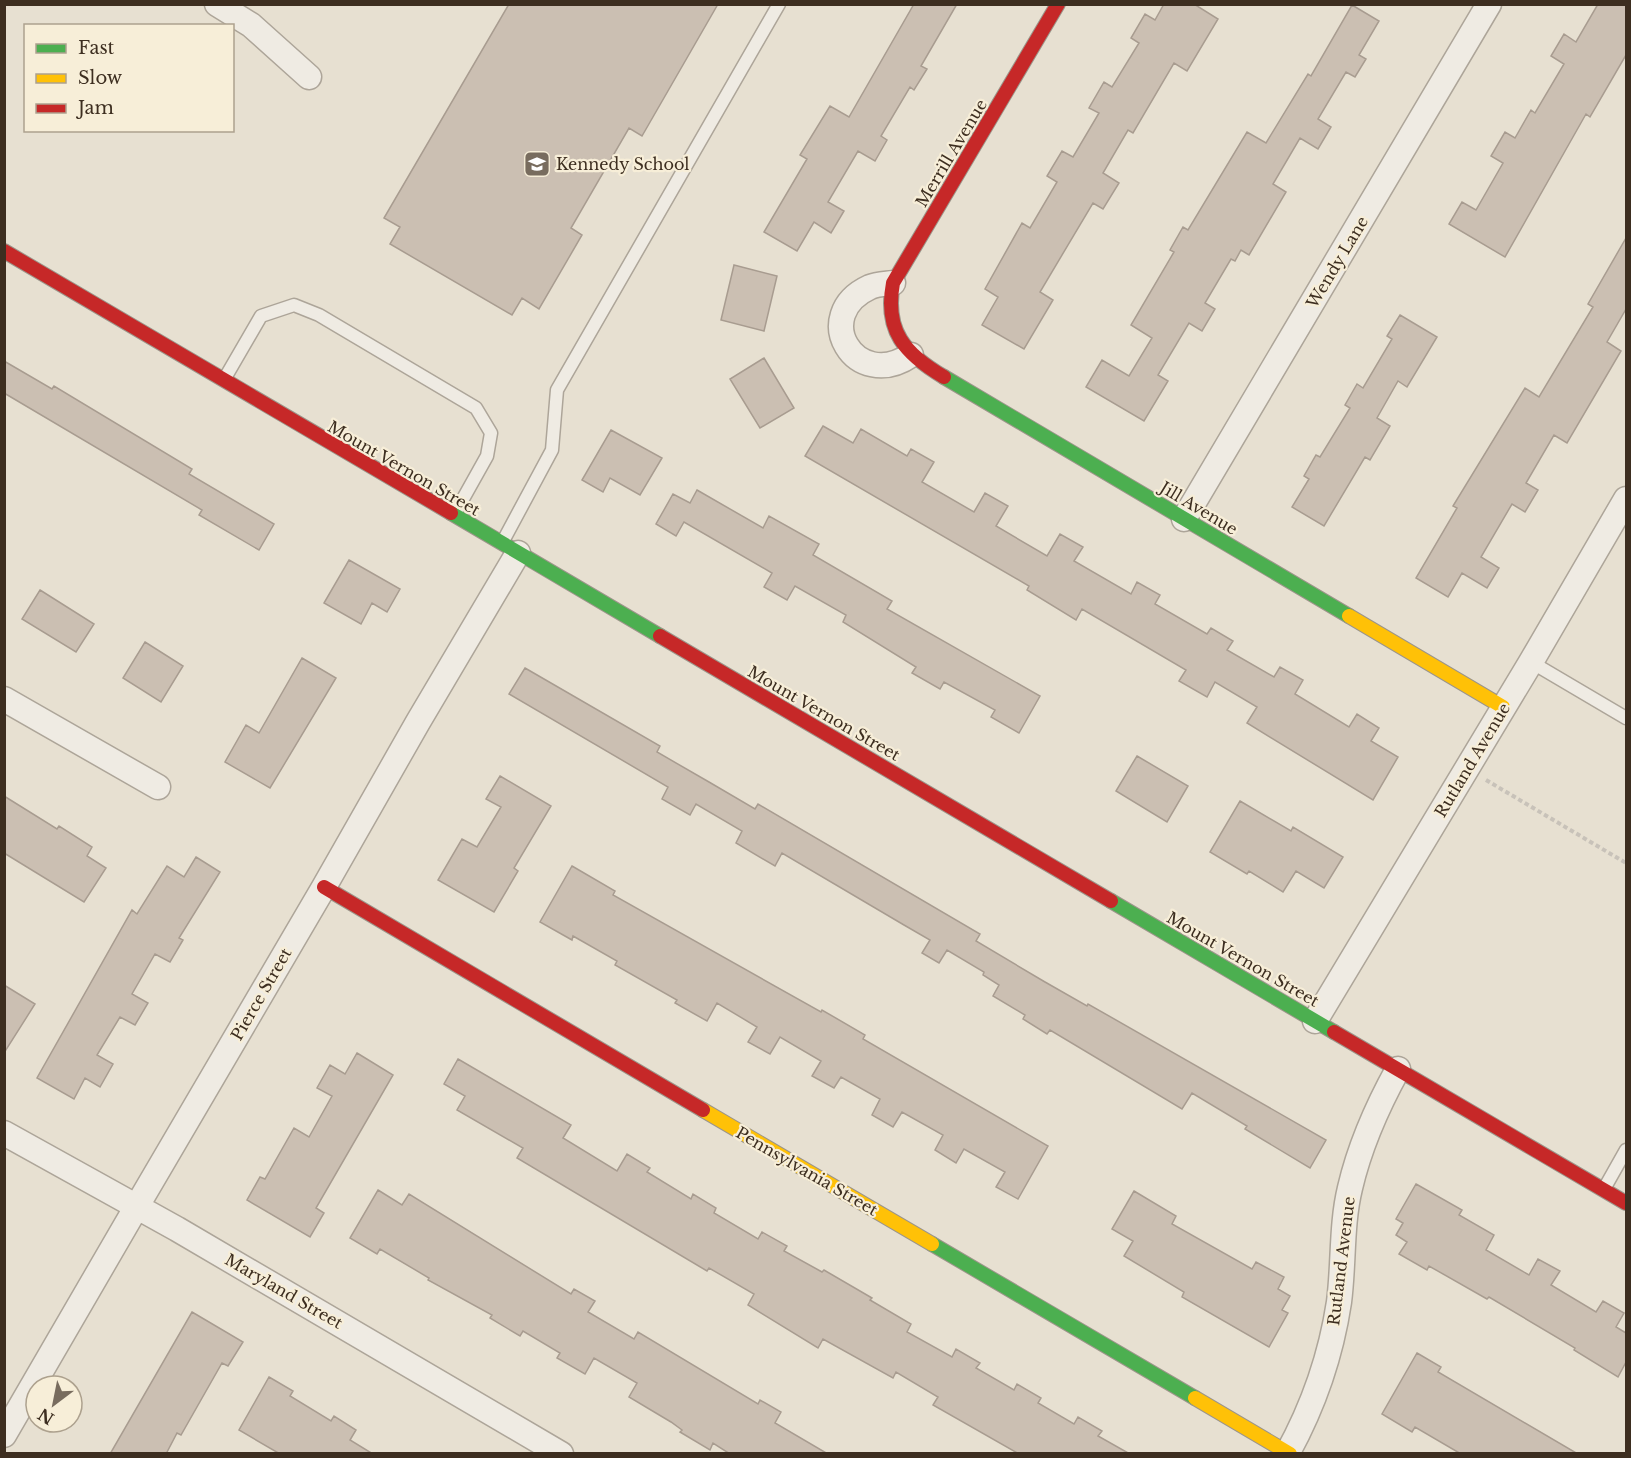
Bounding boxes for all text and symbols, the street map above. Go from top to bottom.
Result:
legend [24,24,234,132]
text: Fast [78,37,115,59]
text: Slow [78,67,123,89]
street label: Merrill Avenue [911,95,991,211]
text: Jam [76,97,114,119]
school or university icon: Kennedy School [522,149,552,179]
place label: Kennedy School [556,154,690,174]
street label: Wendy Lane [1301,212,1372,312]
street label: Mount Vernon Street [324,416,484,520]
street label: Jill Avenue [1155,476,1241,539]
street label: Mount Vernon Street [744,661,904,765]
street label: Rutland Avenue [1430,699,1514,821]
street label: Mount Vernon Street [1163,907,1323,1011]
street label: Pierce Street [226,944,296,1044]
street label: Pennsylvania Street [733,1122,881,1220]
street label: Rutland Avenue [1323,1195,1359,1327]
street label: Maryland Street [222,1249,346,1333]
north arrow [24,1374,84,1434]
text: N [34,1404,58,1429]

